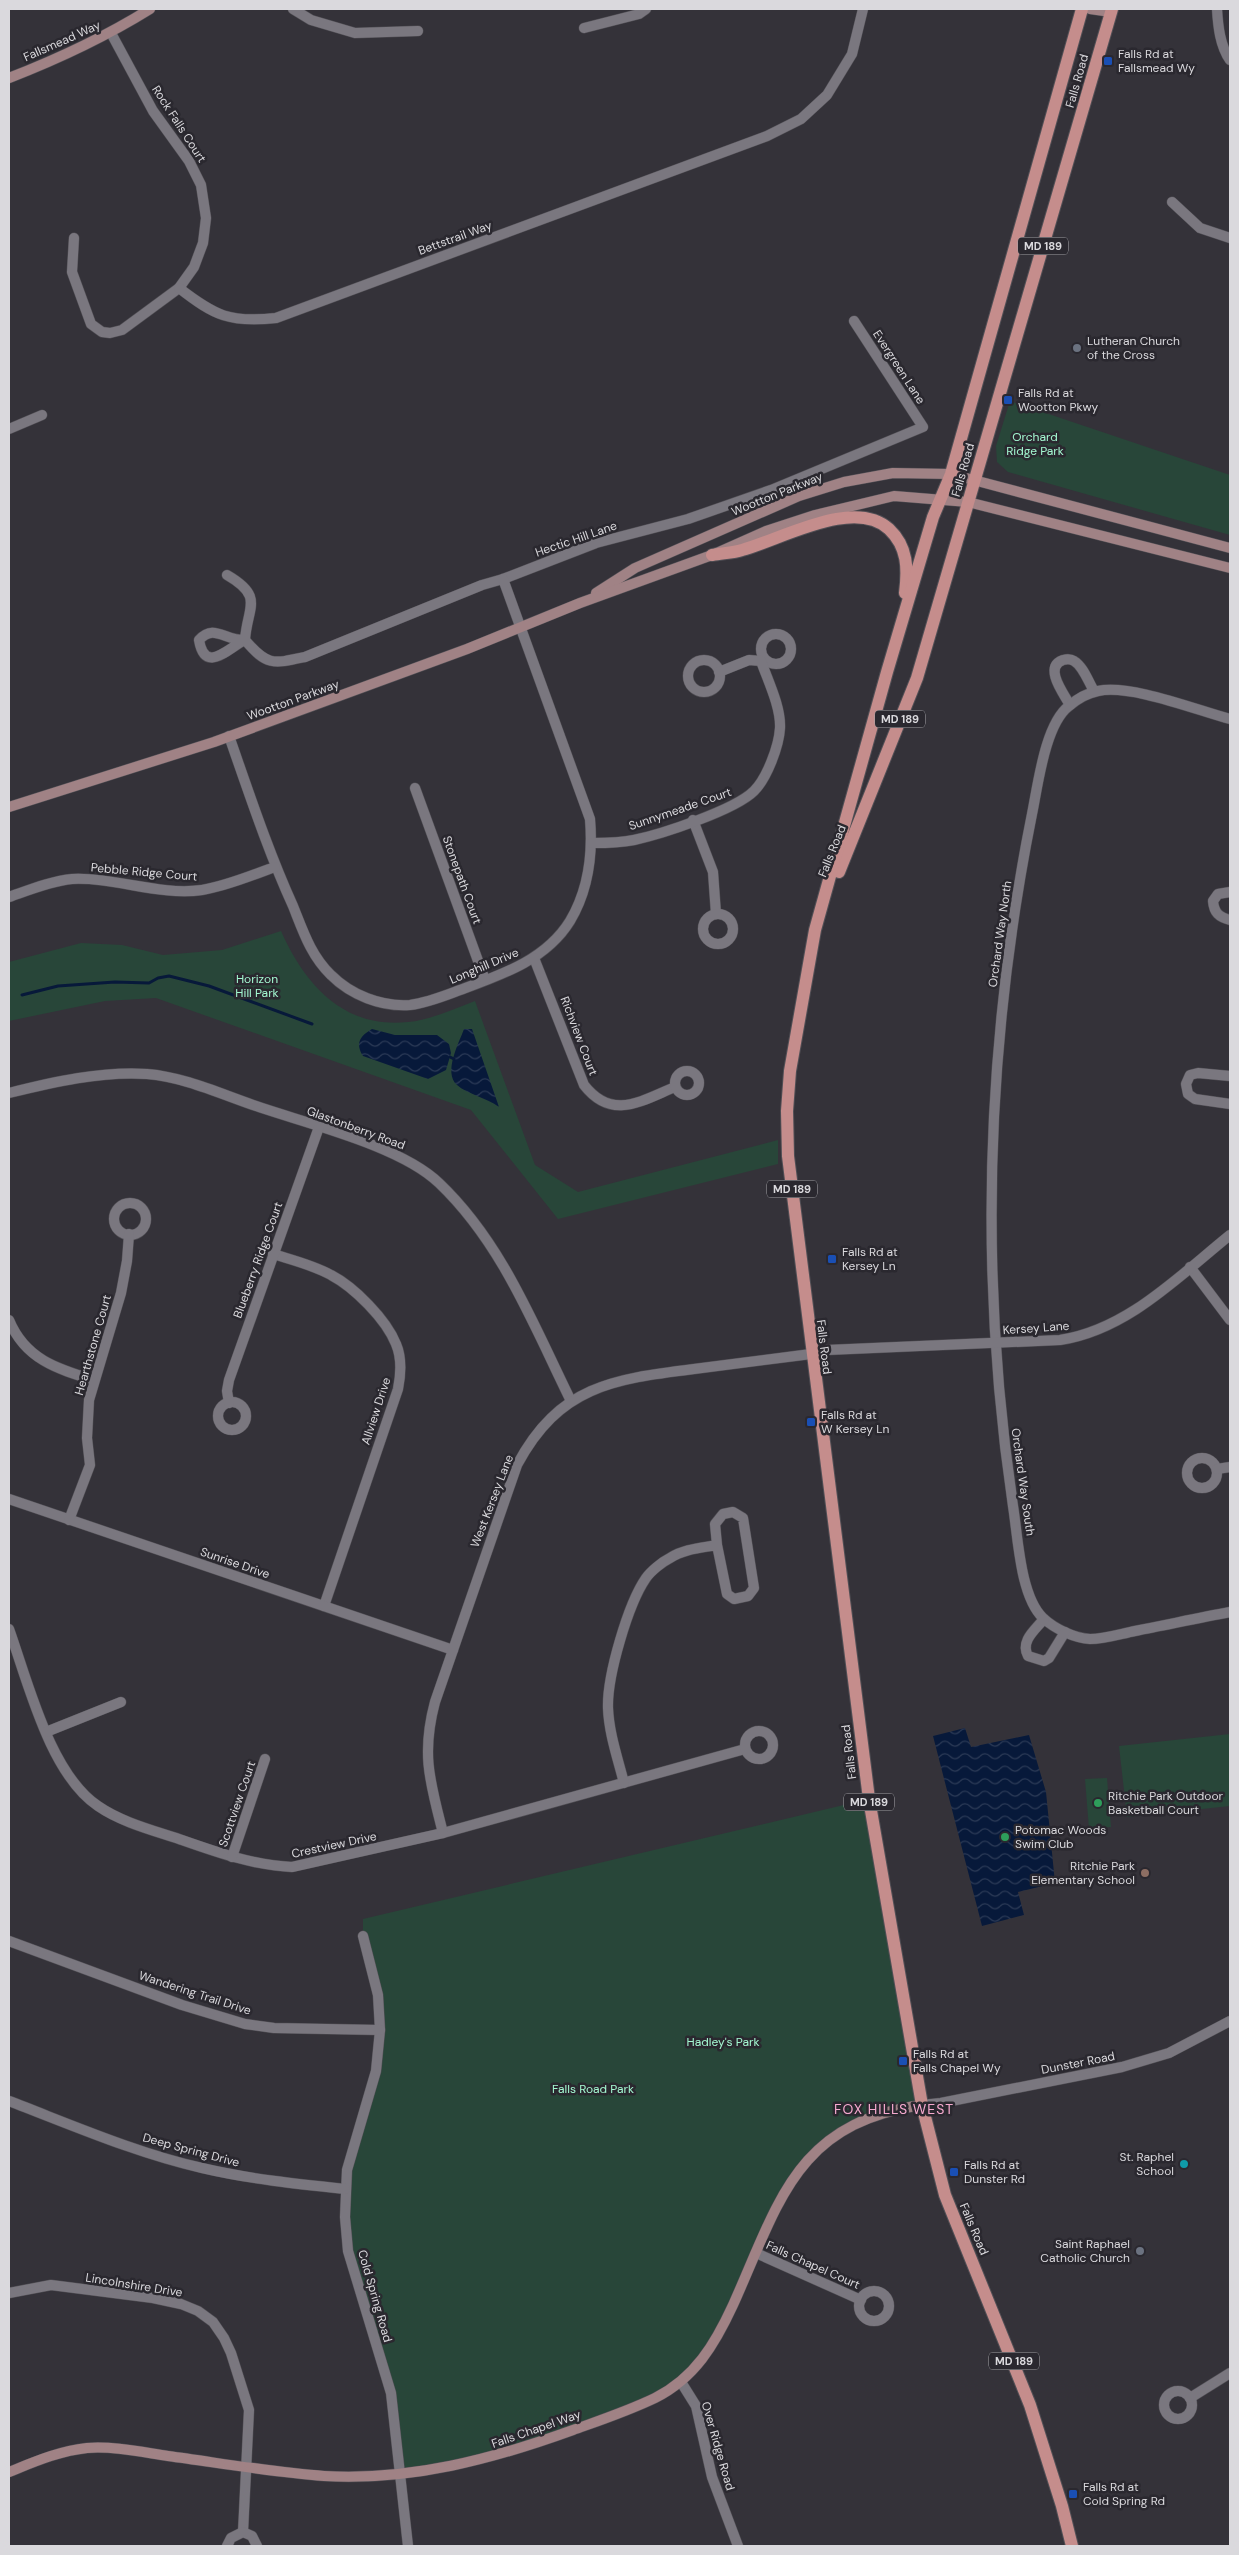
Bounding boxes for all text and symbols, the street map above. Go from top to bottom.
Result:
street label: Fallsmead Way [21,17,103,65]
place label: Falls Rd at Fallsmead Wy [1118,46,1195,76]
street label: Falls Road [1062,52,1092,110]
marker: Falls Rd at Fallsmead Wy [1102,55,1114,67]
street label: Rock Falls Court [148,82,210,166]
street label: Bettstrail Way [416,217,494,259]
road number: MD 189 [1018,238,1068,255]
street label: Evergreen Lane [869,327,929,407]
place label: Lutheran Church of the Cross [1087,333,1180,363]
marker: Lutheran Church of the Cross [1071,342,1083,354]
place label: Falls Rd at Wootton Pkwy [1018,385,1099,415]
marker: Falls Rd at Wootton Pkwy [1002,394,1014,406]
park label: Orchard Ridge Park [1006,429,1064,459]
street label: Falls Road [948,441,978,499]
street label: Wootton Parkway [729,468,825,520]
street label: Hectic Hill Lane [533,517,619,560]
street label: Wootton Parkway [245,676,342,724]
road number: MD 189 [875,711,925,728]
street label: Sunnymeade Court [627,784,734,834]
street label: Falls Road [814,822,850,880]
street label: Stonepath Court [439,834,485,927]
street label: Pebble Ridge Court [90,859,198,885]
street label: Orchard Way North [985,880,1015,988]
street label: Longhill Drive [447,944,521,988]
park label: Horizon Hill Park [235,971,279,1001]
street label: Richview Court [557,994,602,1078]
street label: Glastonberry Road [305,1103,407,1153]
road number: MD 189 [767,1180,817,1198]
street label: Blueberry Ridge Court [230,1199,287,1320]
place label: Falls Rd at Kersey Ln [842,1244,898,1274]
marker: Falls Rd at Kersey Ln [826,1253,838,1265]
street label: Hearthstone Court [71,1293,115,1397]
street label: Kersey Lane [1002,1318,1070,1338]
street label: Falls Road [813,1319,835,1375]
street label: Allview Drive [358,1375,394,1447]
place label: Falls Rd at W Kersey Ln [821,1407,889,1437]
marker: Falls Rd at W Kersey Ln [805,1416,817,1428]
street label: Orchard Way South [1008,1427,1038,1537]
street label: West Kersey Lane [467,1452,517,1550]
street label: Sunrise Drive [198,1544,272,1582]
street label: Falls Road [838,1724,860,1780]
street label: Scottview Court [215,1759,259,1849]
place label: Ritchie Park Outdoor Basketball Court [1108,1788,1224,1818]
road number: MD 189 [844,1794,894,1810]
marker: Ritchie Park Outdoor Basketball Court [1092,1797,1104,1809]
place label: Potomac Woods Swim Club [1015,1822,1106,1852]
street label: Crestview Drive [290,1828,378,1862]
marker: Potomac Woods Swim Club [999,1831,1011,1843]
place label: Ritchie Park Elementary School [1031,1858,1135,1888]
marker: Ritchie Park Elementary School [1139,1867,1151,1879]
street label: Wandering Trail Drive [137,1967,253,2019]
park label: Hadley's Park [687,2034,759,2050]
place label: Falls Rd at Falls Chapel Wy [913,2046,1001,2076]
street label: Dunster Road [1040,2048,1116,2078]
marker: Falls Rd at Falls Chapel Wy [897,2055,909,2067]
park label: Falls Road Park [552,2081,634,2097]
district label: FOX HILLS WEST [834,2100,954,2118]
street label: Deep Spring Drive [141,2129,241,2171]
place label: St. Raphel School [1119,2149,1174,2179]
place label: Falls Rd at Dunster Rd [964,2157,1025,2187]
marker: St. Raphel School [1178,2158,1190,2170]
marker: Falls Rd at Dunster Rd [948,2166,960,2178]
street label: Falls Road [956,2201,992,2257]
place label: Saint Raphael Catholic Church [1040,2236,1130,2266]
street label: Falls Chapel Court [764,2237,863,2293]
marker: Saint Raphael Catholic Church [1134,2245,1146,2257]
street label: Cold Spring Road [354,2248,396,2344]
street label: Lincolnshire Drive [84,2269,184,2301]
road number: MD 189 [989,2352,1039,2370]
street label: Over Ridge Road [698,2400,738,2492]
street label: Falls Chapel Way [489,2406,583,2452]
place label: Falls Rd at Cold Spring Rd [1083,2479,1165,2509]
marker: Falls Rd at Cold Spring Rd [1067,2488,1079,2500]

